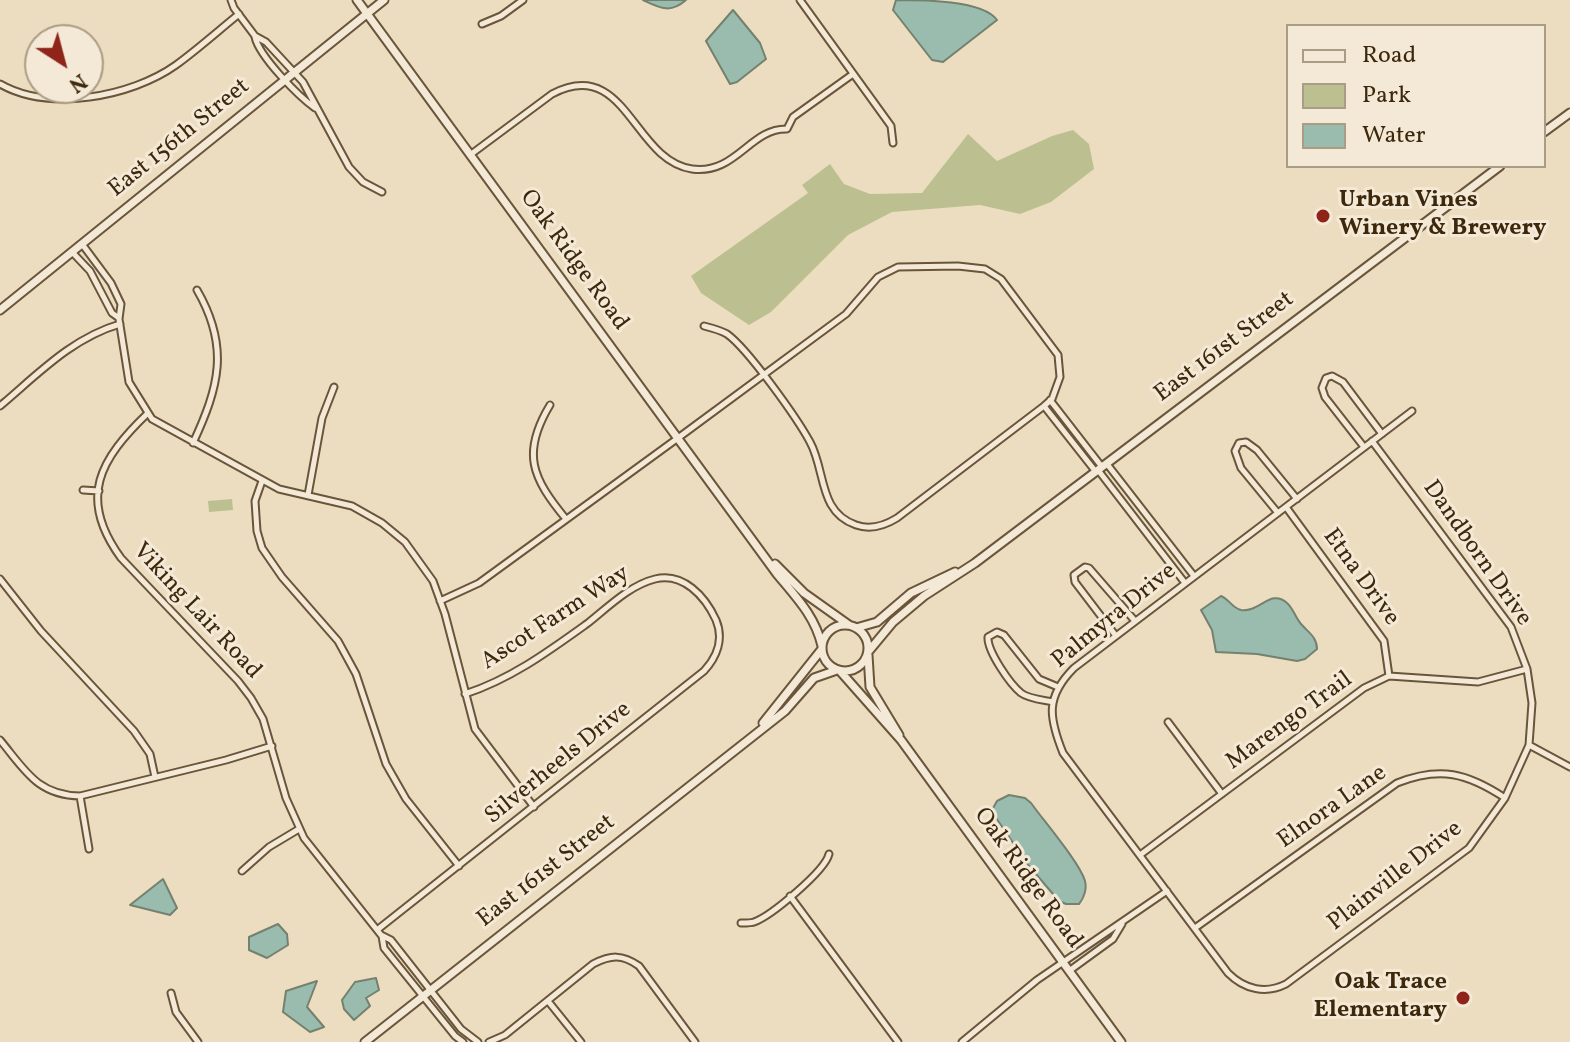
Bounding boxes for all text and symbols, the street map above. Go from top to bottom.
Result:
north arrow [24,24,104,104]
legend [1286,24,1546,168]
text: Road [1362,39,1416,73]
text: N [62,65,93,99]
street label: East 156th Street [104,73,256,205]
text: Park [1362,79,1411,113]
text: Water [1362,119,1426,153]
street label: Oak Ridge Road [512,185,634,337]
place label: Urban Vines Winery & Brewery [1339,188,1546,244]
marker: Urban Vines Winery & Brewery [1314,207,1332,225]
street label: East 161st Street [1150,286,1300,410]
street label: Dandborn Drive [1415,476,1537,632]
street label: Etna Drive [1315,524,1405,632]
street label: Viking Lair Road [126,538,266,686]
street label: Palmyra Drive [1047,558,1183,676]
street label: Ascot Farm Way [477,560,635,678]
street label: Marengo Trail [1221,666,1359,778]
street label: Silverheels Drive [480,696,638,832]
street label: Elnora Lane [1273,760,1393,856]
street label: Oak Ridge Road [966,803,1088,955]
street label: East 161st Street [472,809,622,935]
street label: Plainville Drive [1323,816,1469,938]
place label: Oak Trace Elementary [1314,970,1447,1026]
marker: Oak Trace Elementary [1454,989,1472,1007]

